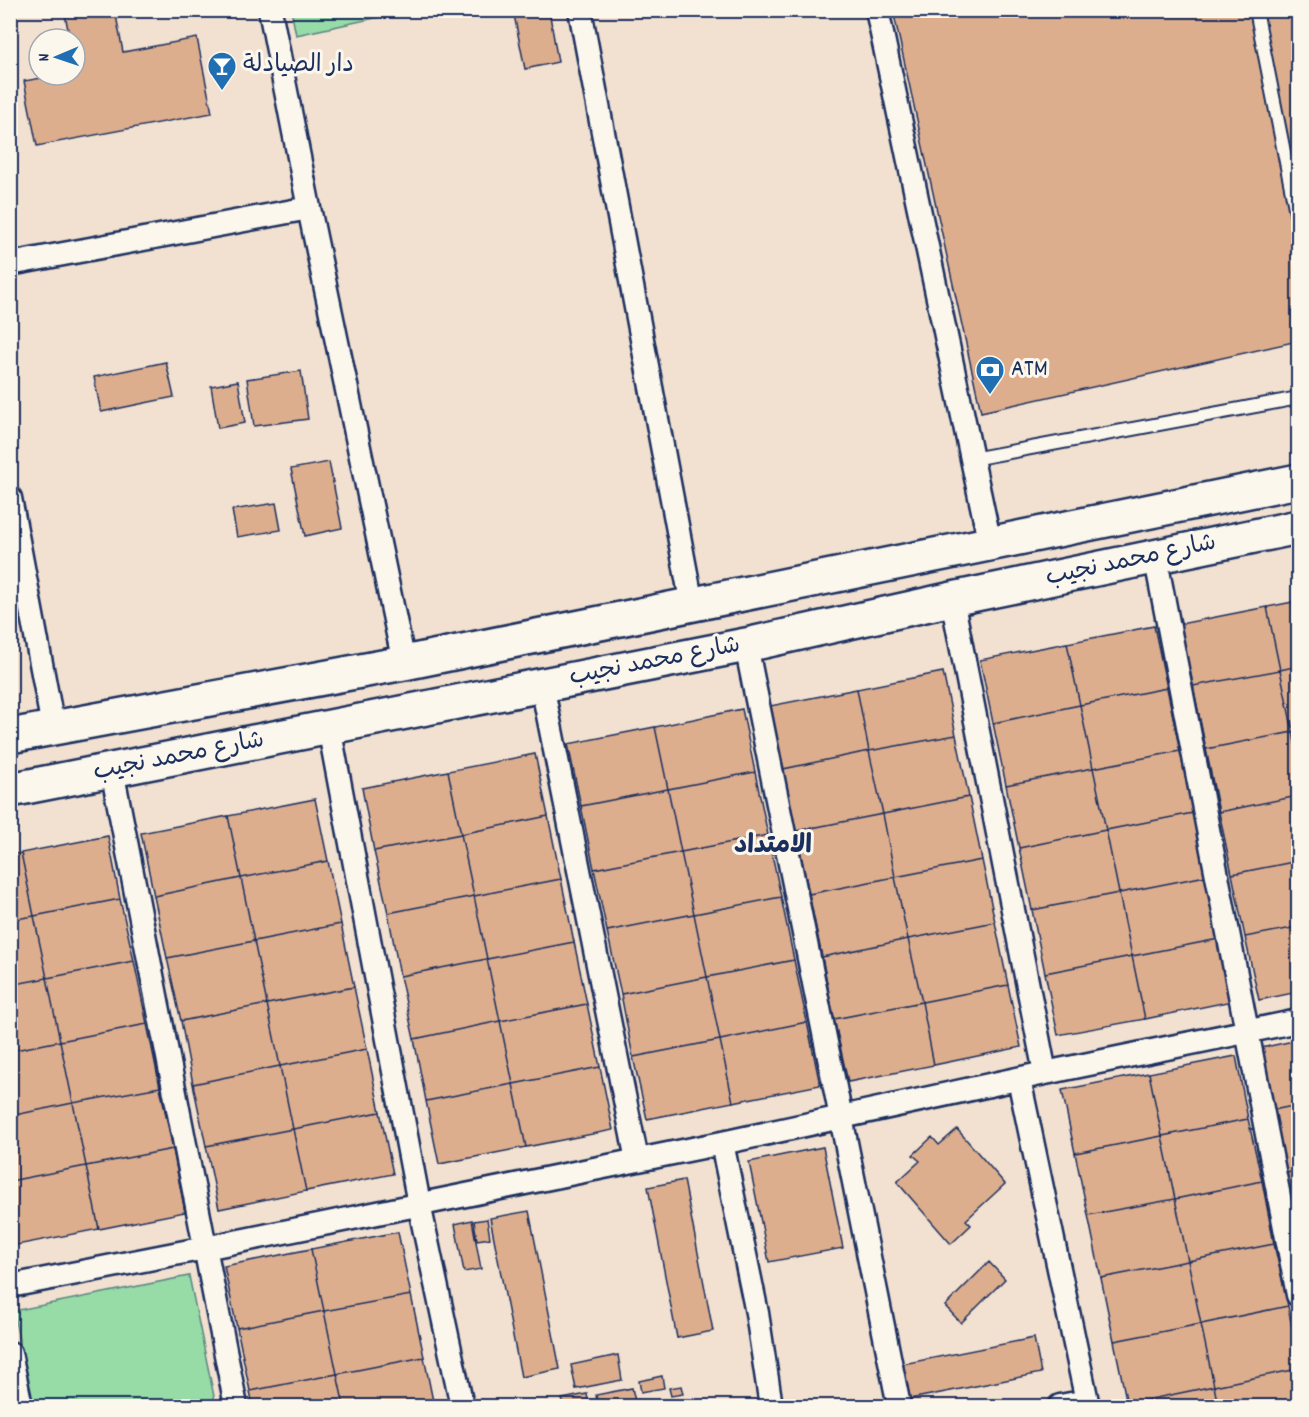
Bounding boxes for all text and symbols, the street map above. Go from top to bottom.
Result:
north arrow [27,27,87,87]
place label: دار الصيادلة [243,49,354,83]
bar icon: دار الصيادلة [206,50,238,92]
text: N [33,53,56,62]
place label: ATM [1011,353,1048,387]
bank icon: ATM [974,354,1006,396]
street label: شارع محمد نجيب [1043,526,1219,596]
street label: شارع محمد نجيب [567,629,743,695]
street label: شارع محمد نجيب [91,724,267,790]
district label: الامتداد [734,828,812,865]

